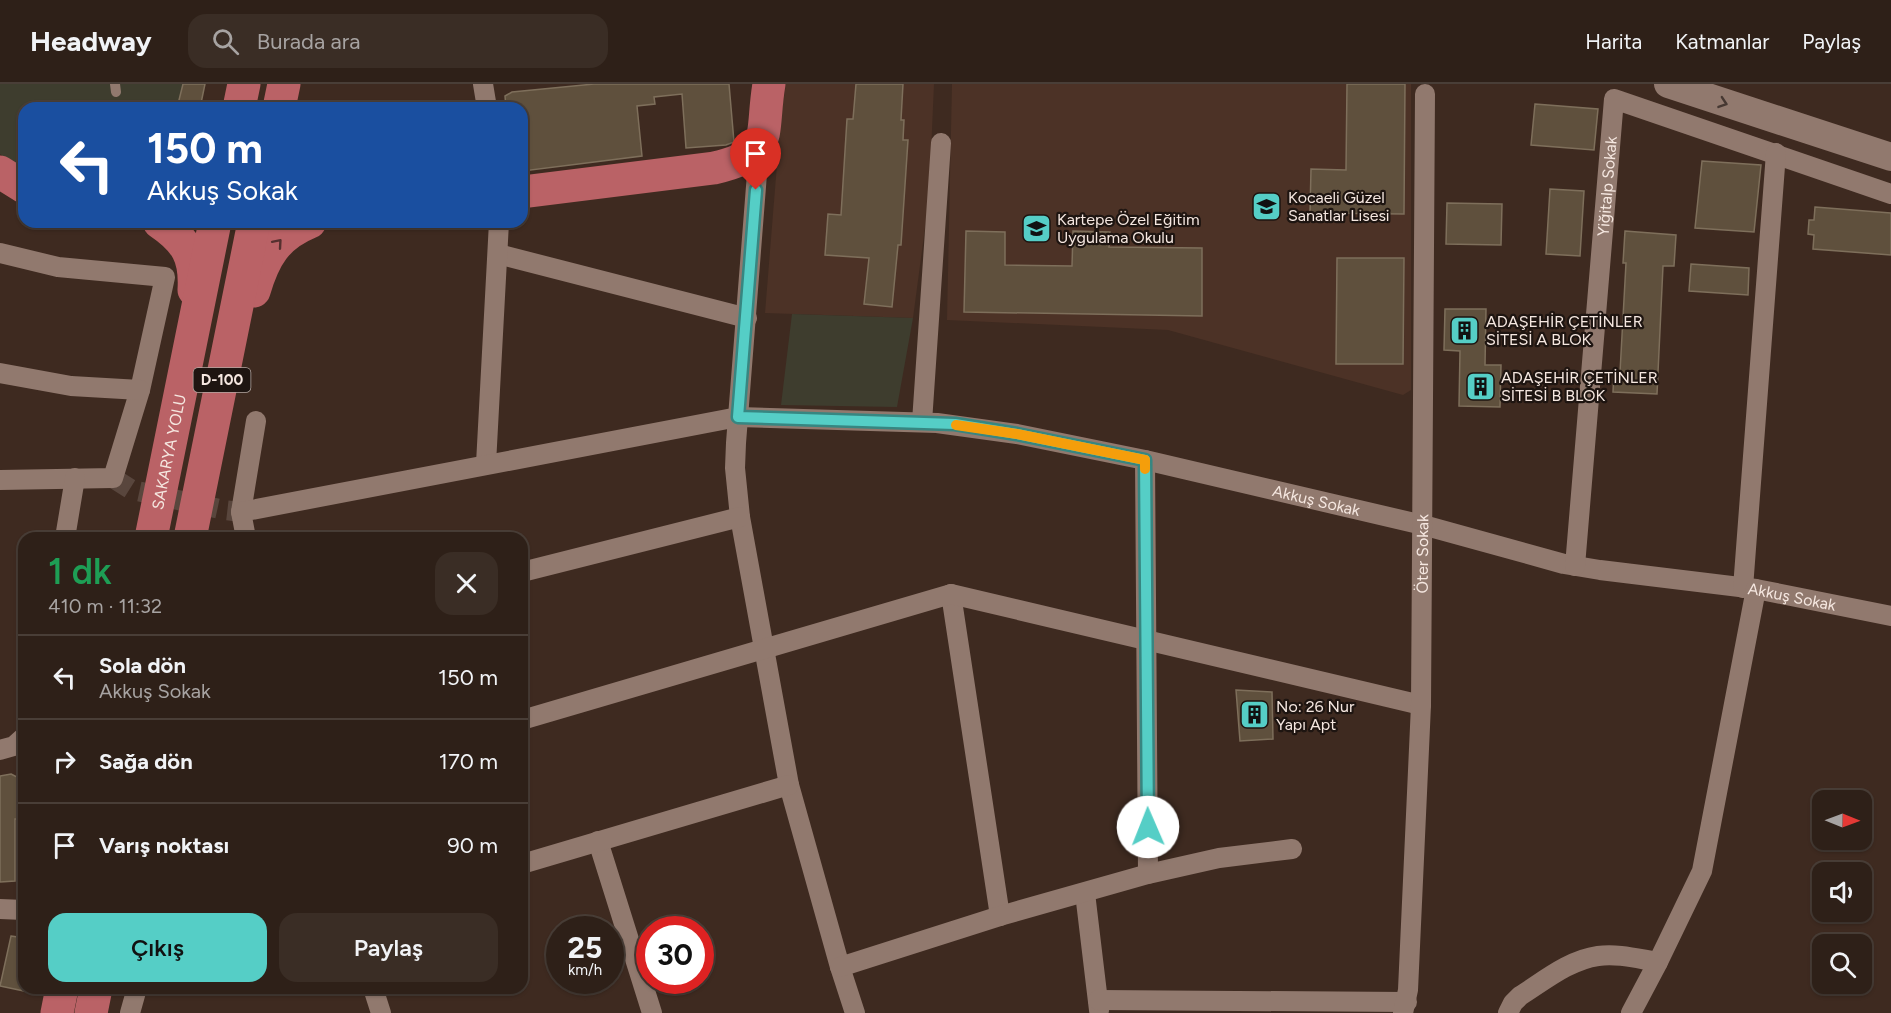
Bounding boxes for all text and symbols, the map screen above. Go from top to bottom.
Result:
search box [188,14,608,68]
text: Headway [30,24,152,58]
icon: search [209,25,242,58]
text: Burada ara [257,28,361,55]
text: Harita [1585,29,1642,54]
text: Katmanlar [1675,29,1769,54]
text: Paylaş [1802,29,1861,54]
one-way arrow [1717,96,1728,108]
text: 150 m [147,123,263,174]
icon: left [48,126,126,204]
pin [730,128,781,190]
street label: Yiğitalp Sokak [1593,135,1620,237]
icon: arrive [739,137,772,170]
text: Akkuş Sokak [147,174,298,207]
place label: Kocaeli Güzel Sanatlar Lisesi [1288,188,1390,225]
school or university icon: Kocaeli Güzel Sanatlar Lisesi [1251,190,1283,222]
place label: Kartepe Özel Eğitim Uygulama Okulu [1057,210,1200,247]
school or university icon: Kartepe Özel Eğitim Uygulama Okulu [1020,212,1052,244]
one-way arrow [271,240,282,250]
place label: ADAŞEHİR ÇETİNLER SİTESİ A BLOK [1486,312,1643,349]
building icon: ADAŞEHİR ÇETİNLER SİTESİ A BLOK [1449,314,1481,346]
road number: D-100 [194,368,250,392]
place label: ADAŞEHİR ÇETİNLER SİTESİ B BLOK [1501,368,1658,405]
building icon: ADAŞEHİR ÇETİNLER SİTESİ B BLOK [1464,370,1496,402]
street label: SAKARYA YOLU [147,392,189,511]
street label: Akkuş Sokak [1271,481,1362,520]
street label: Öter Sokak [1412,514,1432,593]
text: 1 dk [48,550,112,593]
button: close [435,552,498,615]
street label: Akkuş Sokak [1747,579,1838,614]
text: 410 m · 11:32 [48,594,162,618]
text: Sola dön [99,652,186,679]
icon: left [48,661,81,694]
text: 150 m [438,664,498,691]
text: Akkuş Sokak [99,679,211,703]
place label: No: 26 Nur Yapı Apt [1276,697,1355,734]
building icon: No: 26 Nur Yapı Apt [1239,699,1271,731]
icon: right [48,745,81,778]
text: Sağa dön [99,748,193,775]
text: 170 m [439,748,498,775]
north arrow [1812,790,1872,850]
map controls [1812,790,1872,994]
position arrow [1116,795,1180,859]
icon: arrive [48,829,81,862]
text: Varış noktası [99,832,229,859]
text: 90 m [447,832,498,859]
button: sound [1812,862,1872,922]
button: Çıkış [48,913,267,982]
button: Paylaş [279,913,498,982]
speed limit sign: 30 [636,916,714,994]
text: 25 [568,929,602,966]
button: search [1812,934,1872,994]
text: km/h [568,961,602,979]

